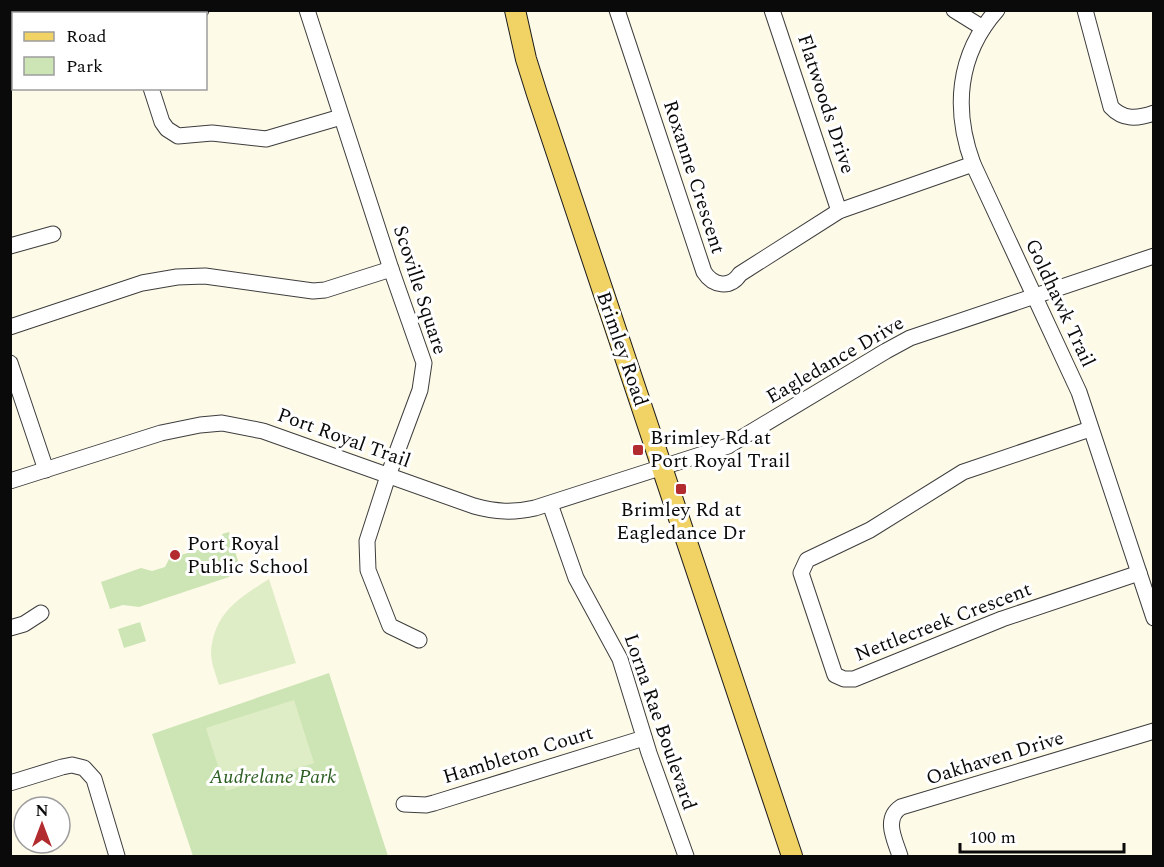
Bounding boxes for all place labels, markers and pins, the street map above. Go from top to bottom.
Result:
place label: Brimley Rd at Port Royal Trail [650,423,790,476]
marker: Brimley Rd at Port Royal Trail [631,443,645,457]
marker: Brimley Rd at Eagledance Dr [674,482,688,496]
place label: Brimley Rd at Eagledance Dr [616,495,746,548]
place label: Port Royal Public School [187,529,309,582]
marker: Port Royal Public School [168,548,182,562]

